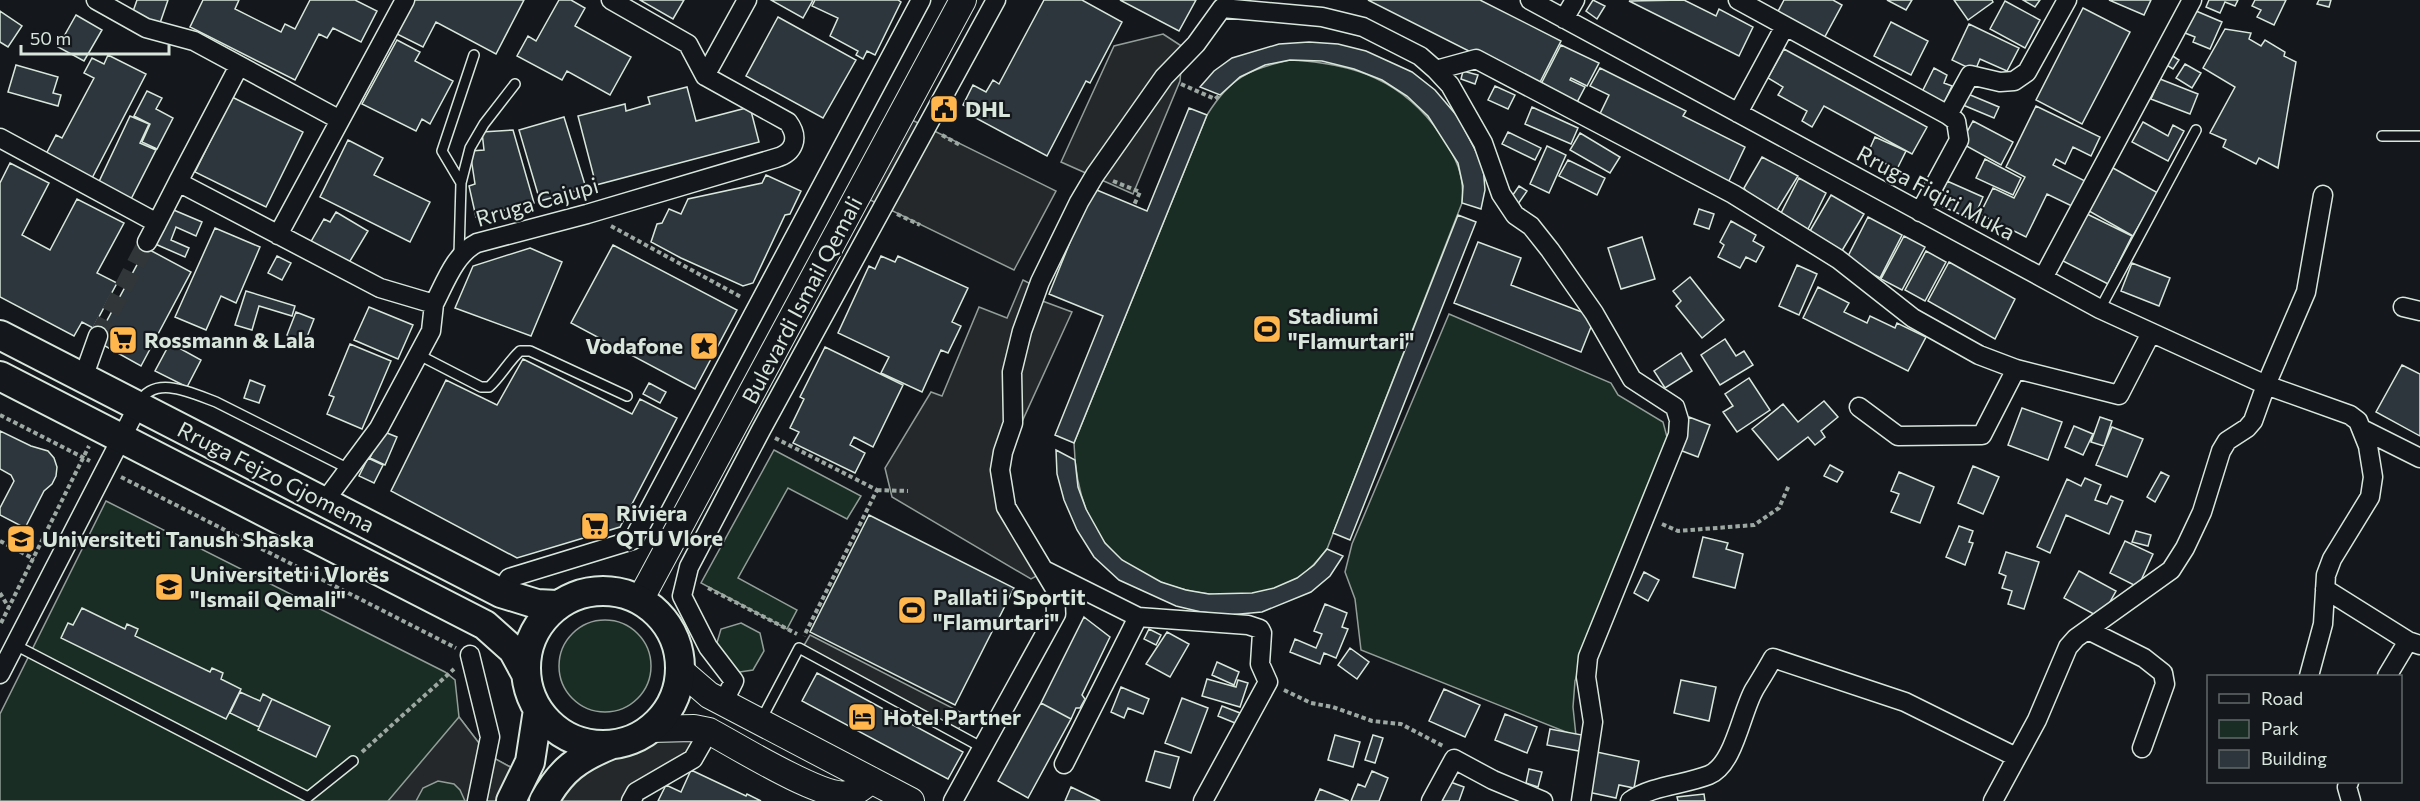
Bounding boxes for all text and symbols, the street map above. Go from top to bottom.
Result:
scale bar [21,18,170,56]
text: 50 m [30,27,71,49]
public building icon: DHL [928,93,960,125]
place label: DHL [965,95,1011,122]
street label: Rruga Fiqiri Muka [1852,139,2020,246]
street label: Rruga Cajupi [472,171,601,232]
street label: Bulevardi Ismail Qemali [735,192,868,408]
place label: Stadiumi "Flamurtari" [1288,302,1414,354]
sports icon: Stadiumi "Flamurtari" [1251,313,1283,345]
supermarket icon: Rossmann & Lala [107,324,139,356]
place label: Rossmann & Lala [144,326,315,353]
place icon: Vodafone [688,330,720,362]
place label: Vodafone [585,332,683,359]
street label: Rruga Fejzo Gjomema [173,415,379,538]
place label: Riviera QTU Vlore [616,499,723,551]
supermarket icon: Riviera QTU Vlore [579,510,611,542]
school or university icon: Universiteti Tanush Shaska [5,523,37,555]
place label: Universiteti Tanush Shaska [42,525,314,552]
place label: Universiteti i Vlorës "Ismail Qemali" [190,560,389,612]
school or university icon: Universiteti i Vlorës "Ismail Qemali" [153,571,185,603]
place label: Pallati i Sportit "Flamurtari" [933,583,1086,635]
sports icon: Pallati i Sportit "Flamurtari" [896,594,928,626]
legend [2207,675,2402,783]
text: Road [2261,687,2303,709]
hotel icon: Hotel Partner [846,701,878,733]
place label: Hotel Partner [883,703,1021,730]
text: Park [2261,717,2299,739]
text: Building [2261,747,2327,769]

